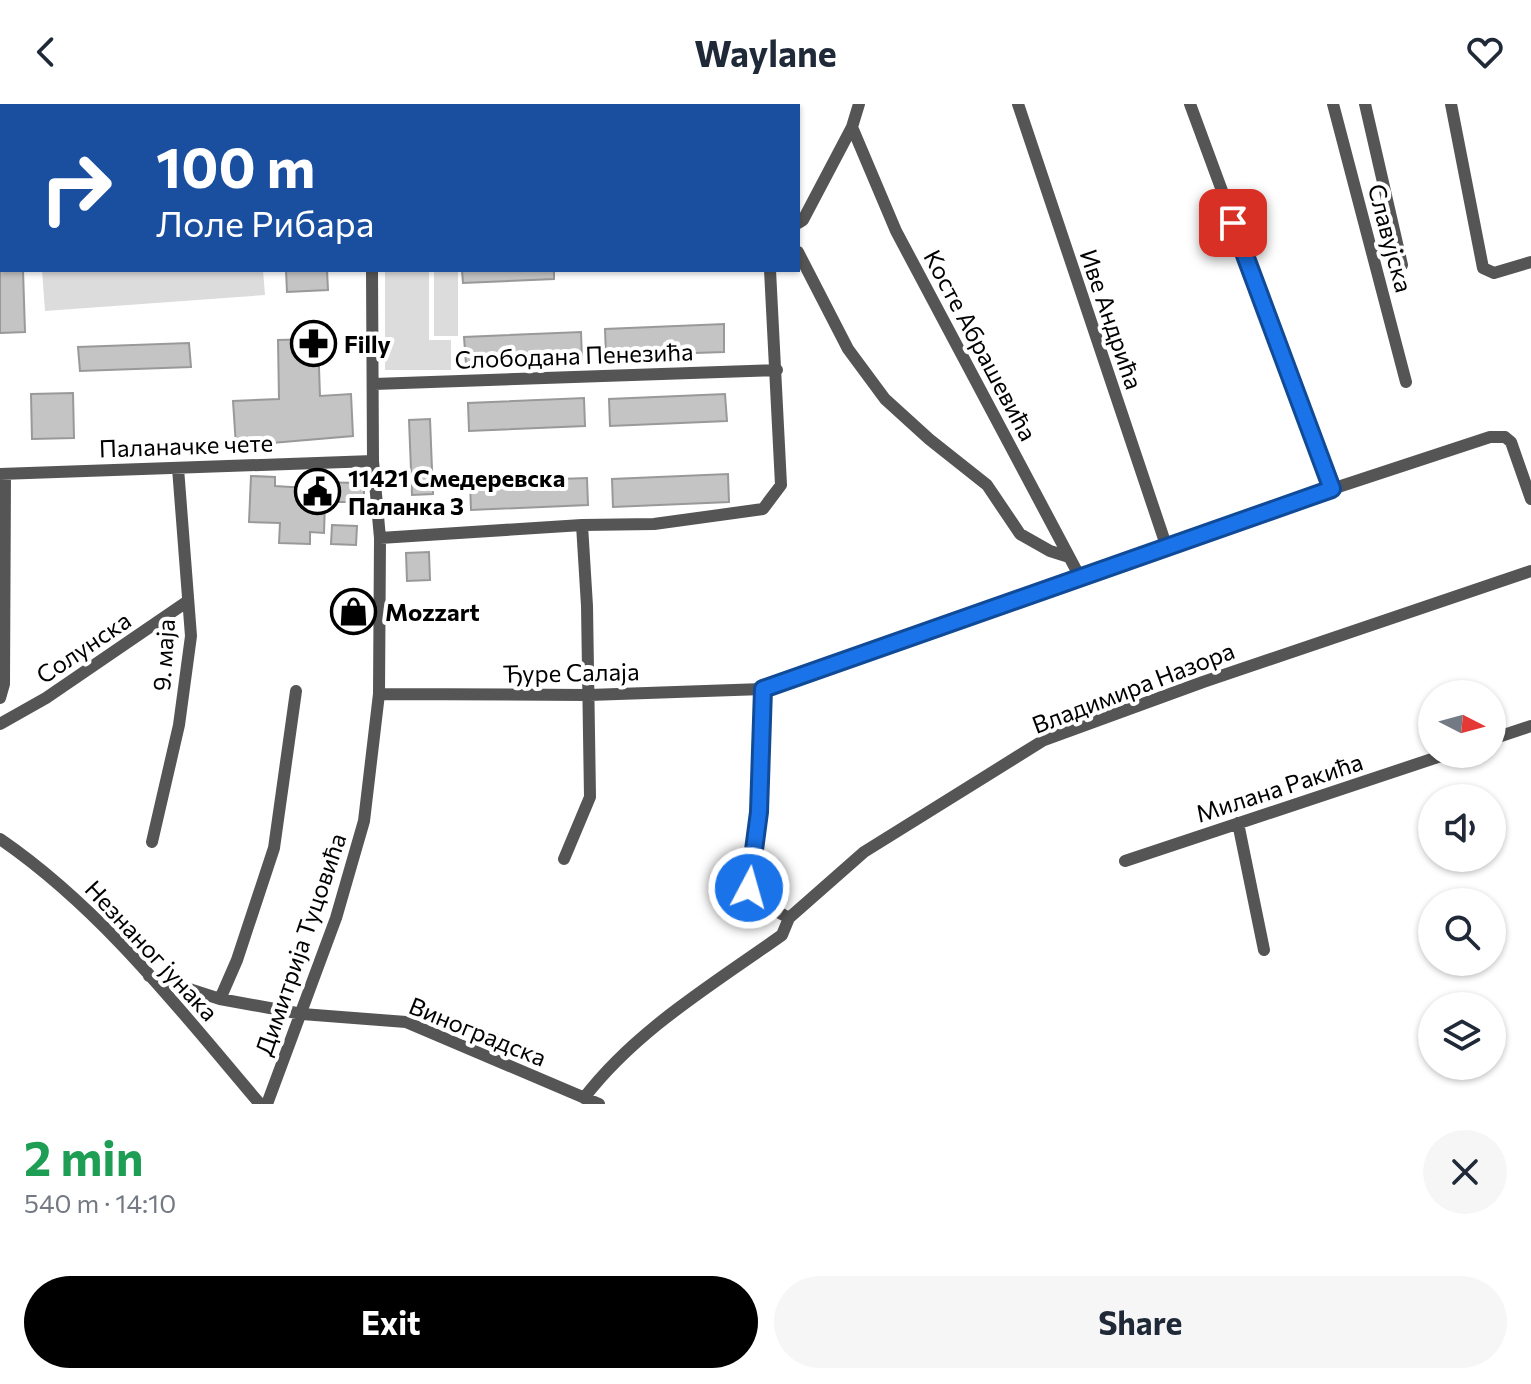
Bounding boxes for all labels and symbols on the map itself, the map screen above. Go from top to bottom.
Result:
street label: Славујска [1363,181,1419,295]
pin [1199,189,1267,257]
street label: Косте Абрашевића [918,245,1044,445]
street label: Иве Андрића [1074,245,1150,393]
pharmacy icon: Filly [289,319,337,367]
place label: Filly [344,329,391,358]
street label: Слободана Пенезића [454,336,694,374]
street label: Паланачке чете [98,427,274,463]
place label: 11421 Смедеревска Паланка 3 [348,463,565,520]
public building icon: 11421 Смедеревска Паланка 3 [293,467,341,515]
shop icon: Mozzart [330,587,378,635]
place label: Mozzart [385,597,480,626]
street label: Солунска [30,605,136,689]
street label: 9. маја [146,618,180,692]
street label: Владимира Назора [1028,635,1238,739]
street label: Ђуре Салаја [502,656,640,688]
north arrow [1418,680,1506,768]
street label: Милана Ракића [1192,746,1366,828]
street label: Димитрија Туцовића [248,829,352,1059]
position arrow [707,846,791,930]
street label: Незнаног јунака [80,874,224,1026]
street label: Виноградска [405,990,551,1072]

